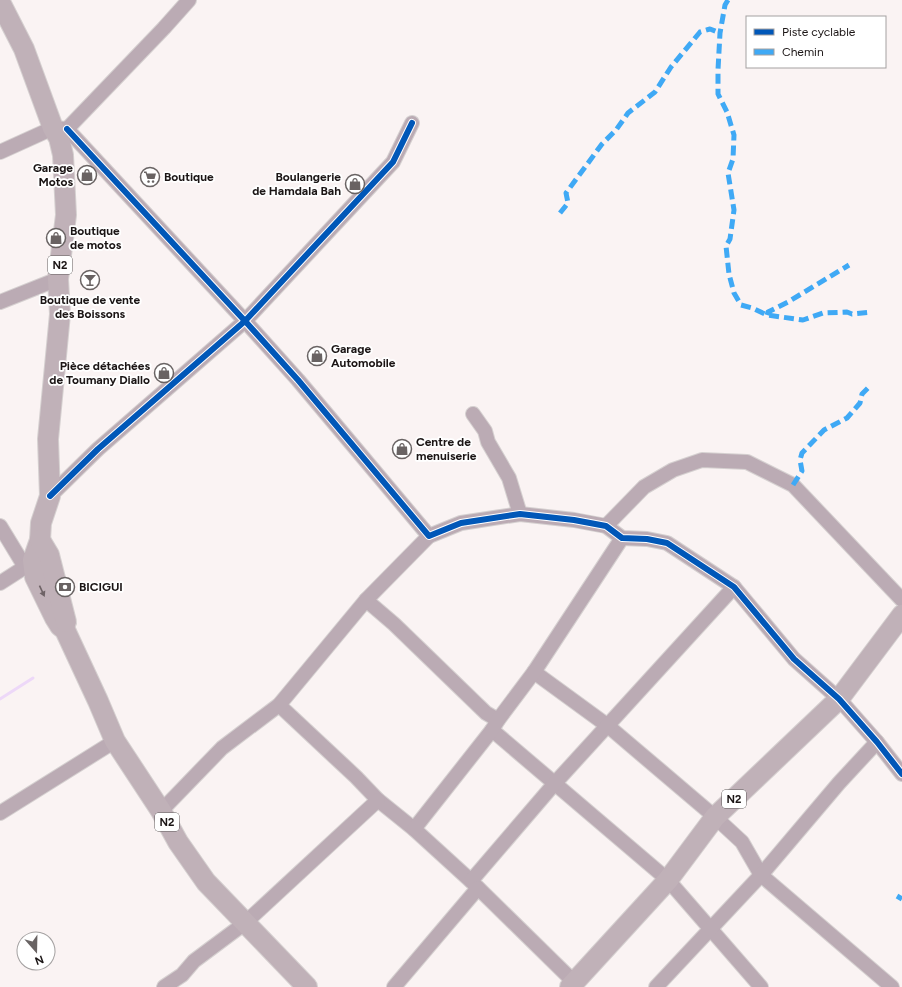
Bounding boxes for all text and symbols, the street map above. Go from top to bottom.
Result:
legend [746,16,886,68]
text: Piste cyclable [782,25,856,39]
text: Chemin [782,45,824,59]
place label: Garage Motos [33,161,73,189]
shop icon: Garage Motos [76,164,98,186]
supermarket icon: Boutique [139,166,161,188]
place label: Boutique [164,170,214,184]
place label: Boulangerie de Hamdala Bah [252,170,341,198]
shop icon: Boulangerie de Hamdala Bah [344,173,366,195]
place label: Boutique de motos [70,224,122,252]
shop icon: Boutique de motos [45,227,67,249]
road number: N2 [48,256,72,274]
bar icon: Boutique de vente des Boissons [79,269,101,291]
place label: Boutique de vente des Boissons [40,293,141,321]
place label: Garage Automobile [331,342,396,370]
shop icon: Garage Automobile [306,345,328,367]
place label: Pièce détachées de Toumany Diallo [49,359,150,387]
shop icon: Pièce détachées de Toumany Diallo [153,362,175,384]
place label: Centre de menuiserie [416,435,477,463]
shop icon: Centre de menuiserie [391,438,413,460]
bank icon: BICIGUI [54,576,76,598]
place label: BICIGUI [79,580,123,594]
one-way arrow [39,585,45,596]
road number: N2 [722,790,746,808]
road number: N2 [155,813,179,831]
north arrow [16,931,56,971]
text: N [33,952,45,967]

